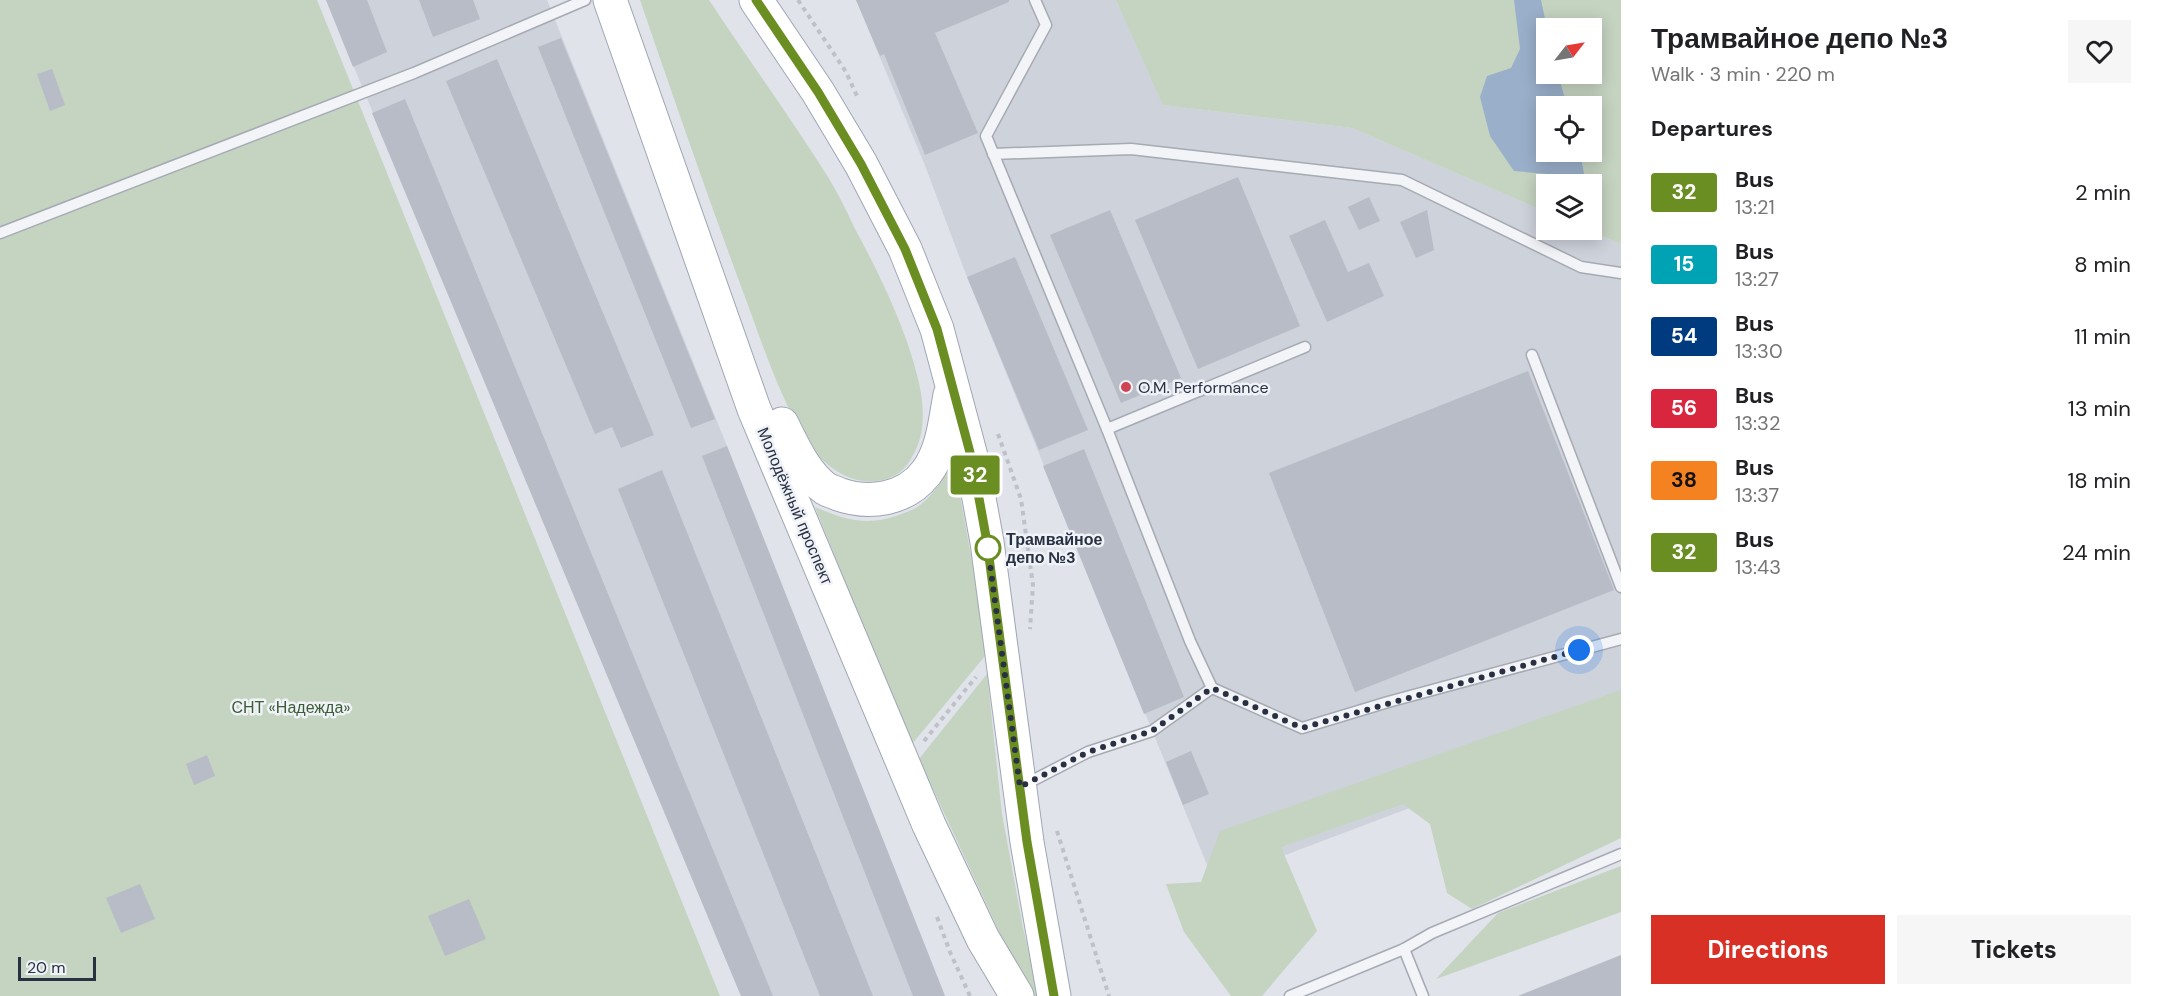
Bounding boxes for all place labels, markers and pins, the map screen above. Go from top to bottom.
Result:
place label: O.M. Performance [1138,377,1269,398]
marker: O.M. Performance [1119,380,1133,394]
place label: Трамвайное депо №3 [1006,529,1102,568]
marker: Трамвайное депо №3 [975,535,1001,561]

